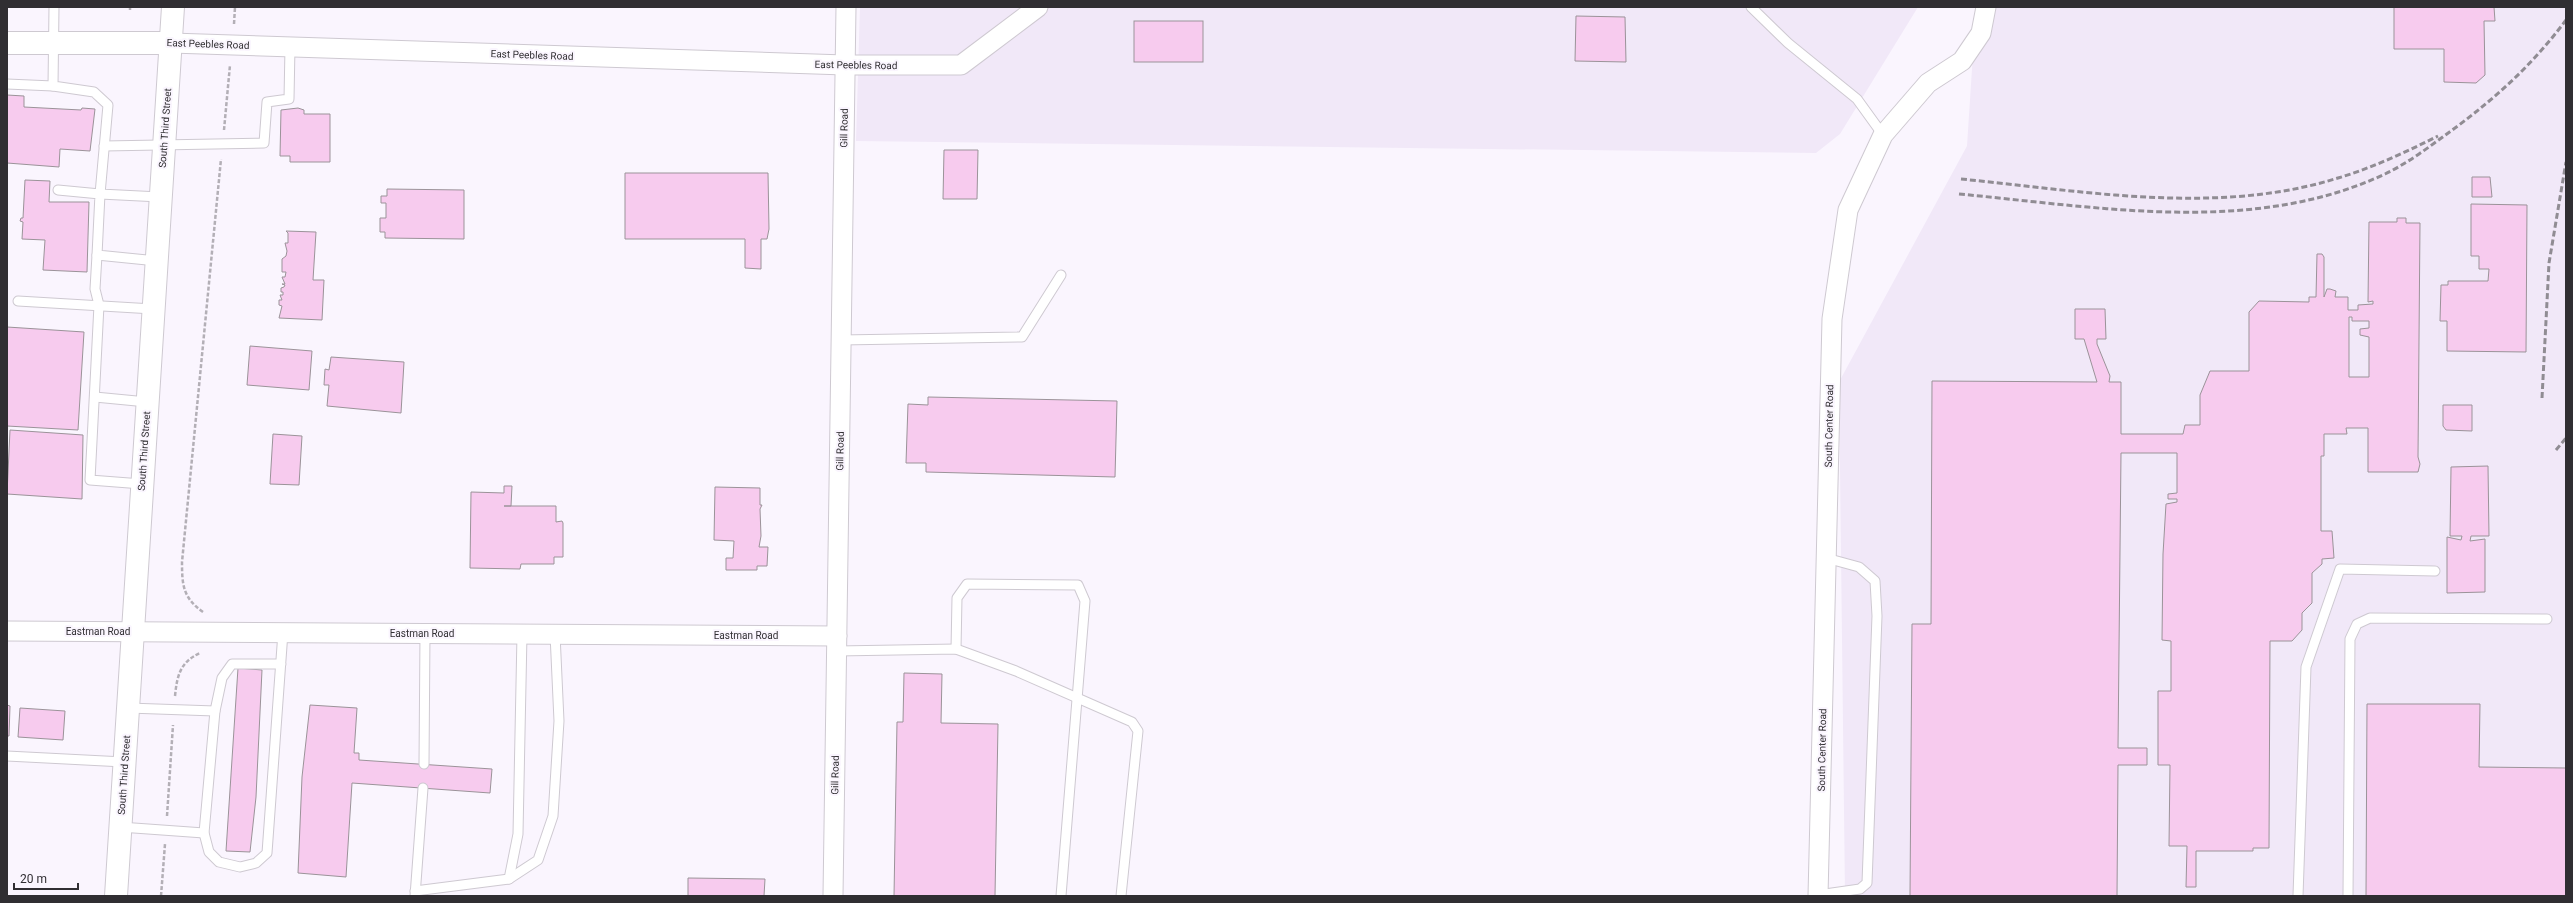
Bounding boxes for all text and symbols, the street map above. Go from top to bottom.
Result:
street label: East Peebles Road [166,37,250,51]
street label: East Peebles Road [490,48,574,62]
street label: East Peebles Road [814,59,898,71]
street label: South Third Street [157,88,173,168]
street label: Gill Road [838,108,850,148]
street label: South Center Road [1823,384,1835,468]
street label: South Third Street [136,411,152,491]
street label: Gill Road [834,431,846,471]
street label: Eastman Road [66,626,130,637]
street label: Eastman Road [390,628,454,639]
street label: Eastman Road [714,630,778,641]
street label: South Center Road [1816,708,1828,792]
street label: South Third Street [116,735,132,815]
street label: Gill Road [829,755,841,795]
scale bar [14,865,78,891]
text: 20 m [20,872,47,886]

